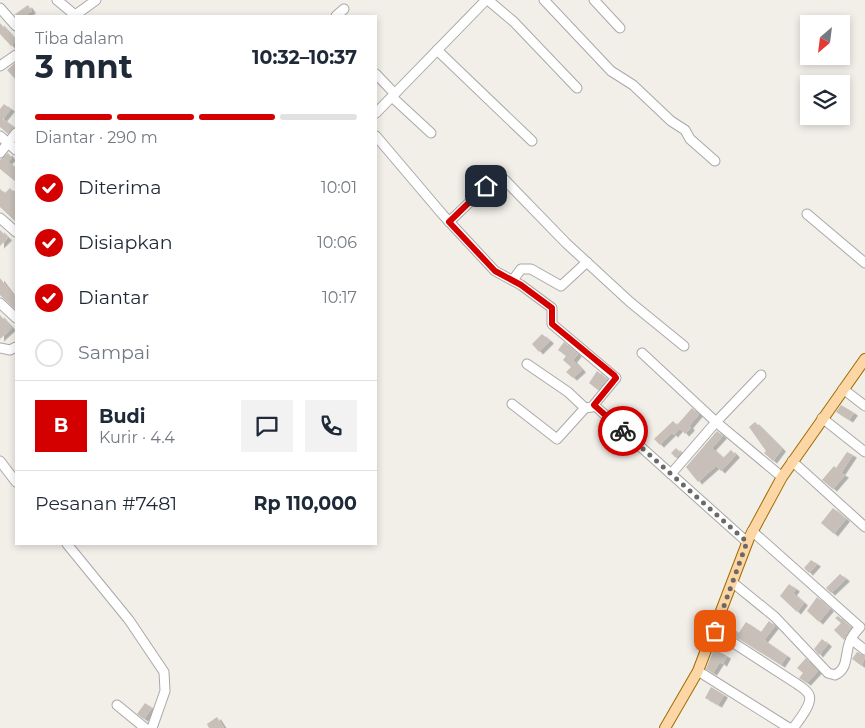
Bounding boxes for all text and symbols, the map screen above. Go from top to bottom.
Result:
north arrow [800,15,850,65]
map controls [800,15,850,125]
text: Tiba dalam [35,29,124,48]
text: 10:32–10:37 [252,46,357,69]
text: 3 mnt [35,47,133,86]
button: layers [800,75,850,125]
text: Diantar · 290 m [35,128,158,147]
pin [465,165,507,207]
icon: home [472,172,500,200]
icon: check [35,174,63,202]
text: Diterima [78,176,161,199]
text: 10:01 [321,178,357,197]
icon: check [35,229,63,257]
text: Disiapkan [78,231,173,254]
text: 10:06 [317,233,357,252]
icon: check [35,284,63,312]
text: Diantar [78,286,149,309]
text: 10:17 [322,288,357,307]
text: Sampai [78,341,150,364]
button: chat [241,400,293,452]
button: phone [305,400,357,452]
text: Budi [99,405,145,428]
courier [598,406,648,456]
text: B [54,414,68,437]
icon: bike [609,417,637,445]
text: Kurir · 4.4 [99,428,175,447]
text: Pesanan #7481 [35,492,177,515]
text: Rp 110,000 [254,492,357,515]
pin [694,610,736,652]
icon: bag [701,617,729,645]

